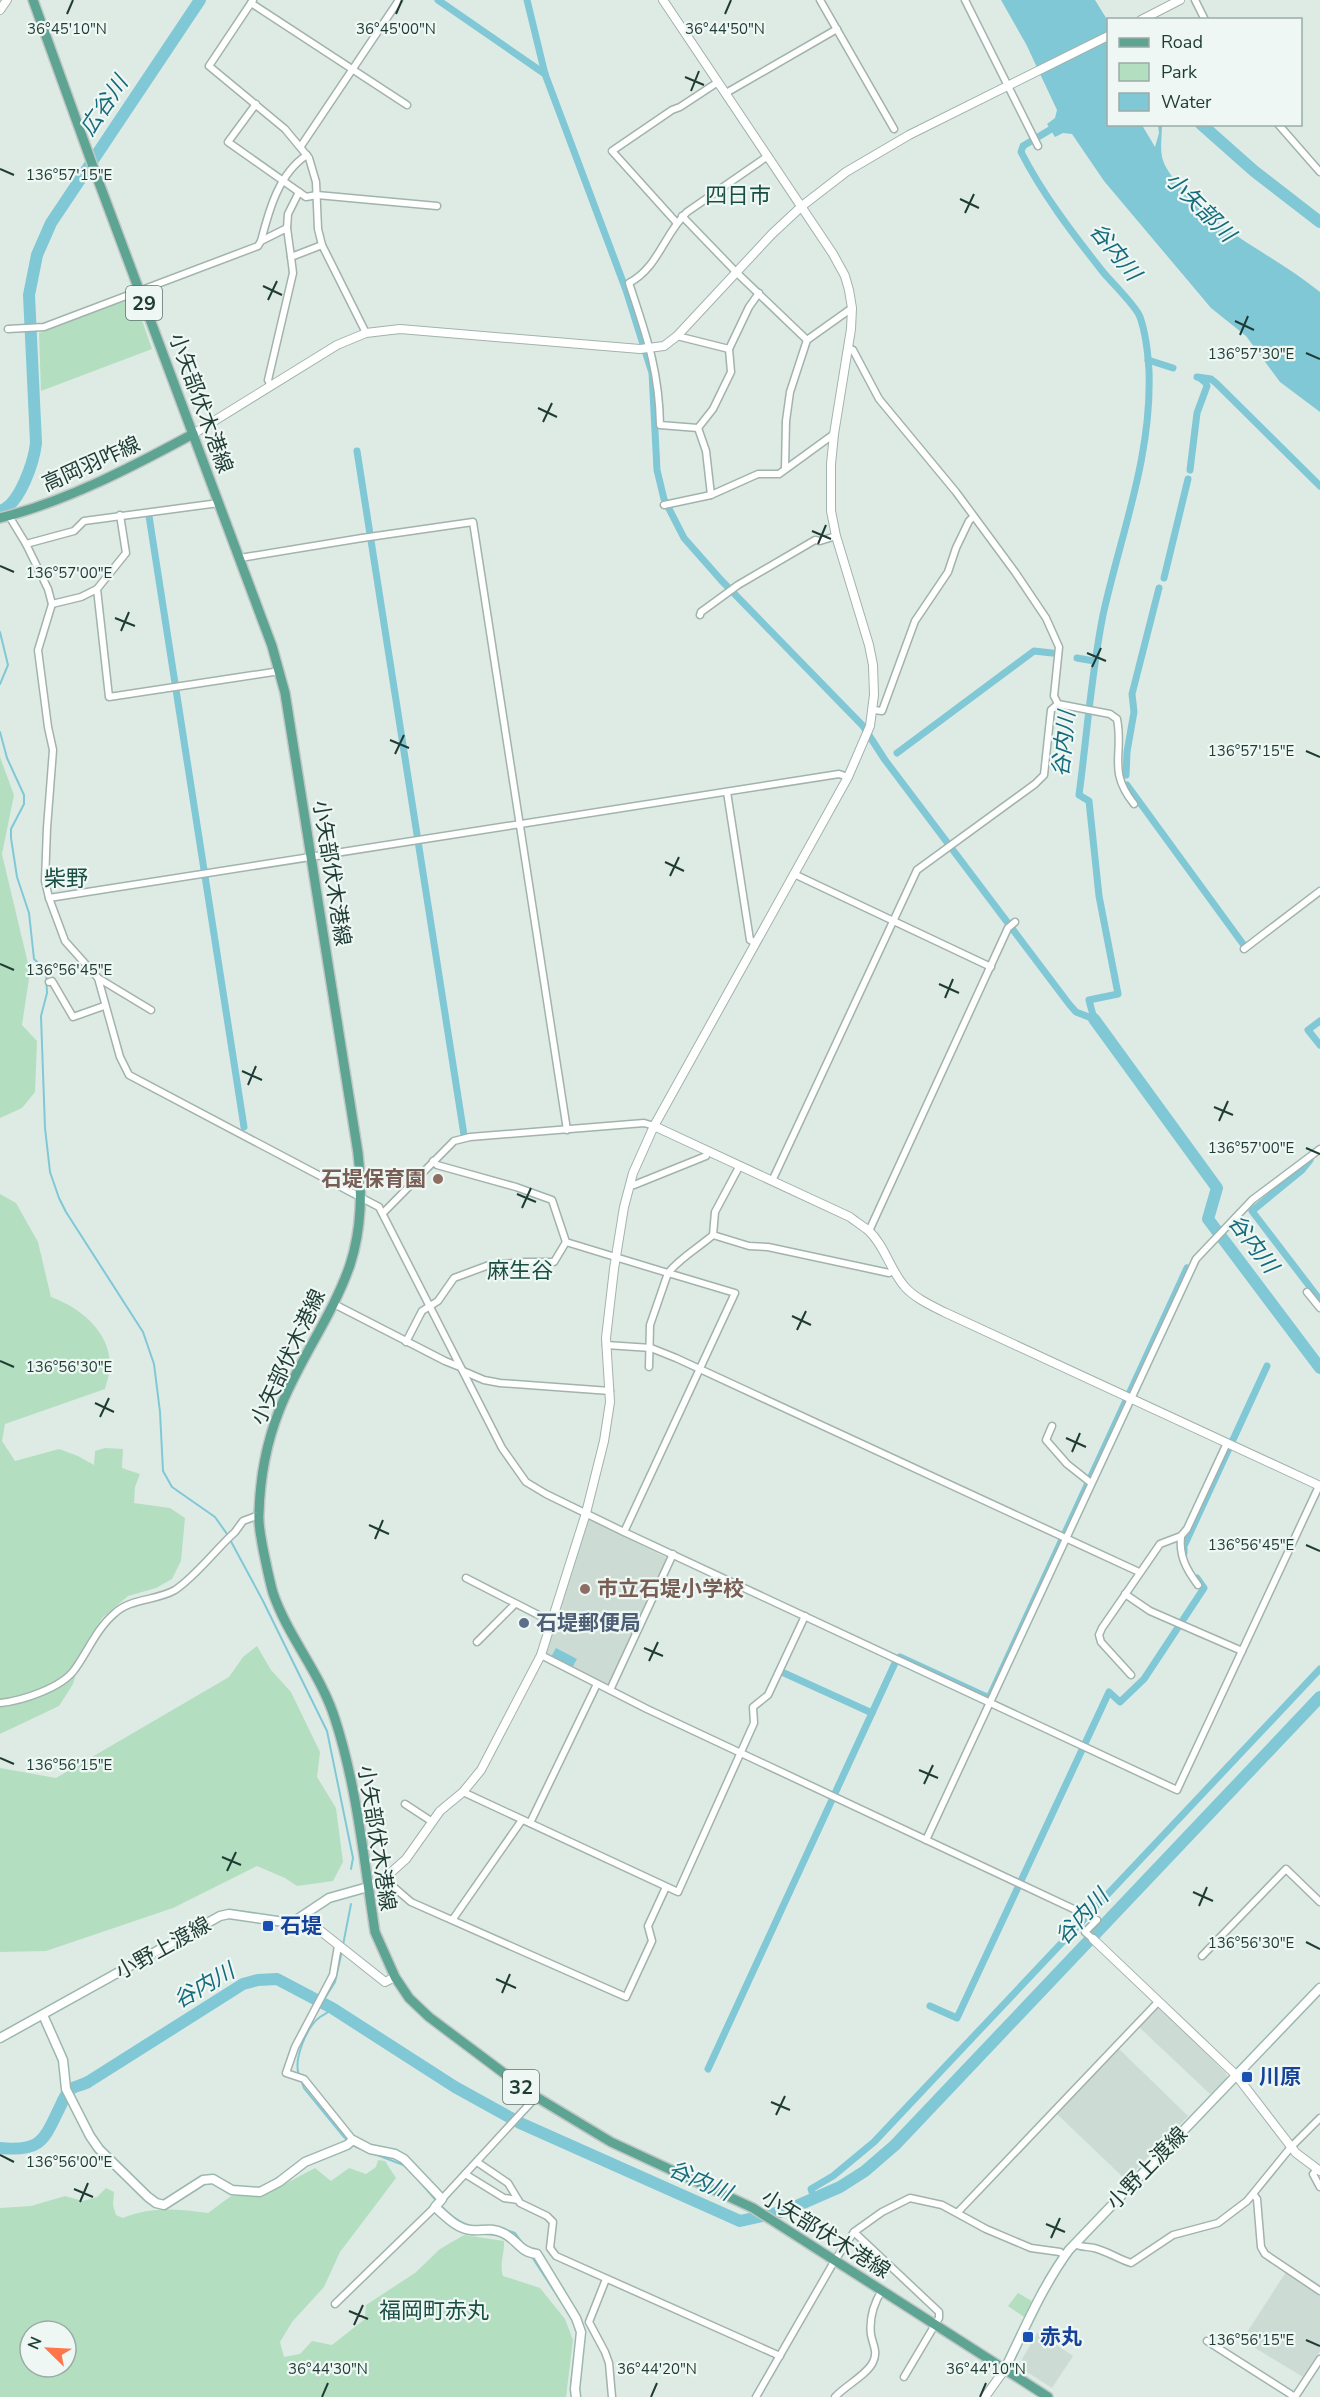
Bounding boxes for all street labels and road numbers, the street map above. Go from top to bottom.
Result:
road number: 29 [126,286,162,320]
street label: 小矢部伏木港線 [163,329,239,477]
street label: 高岡羽咋線 [37,430,145,498]
street label: 小矢部伏木港線 [307,798,357,948]
street label: 小矢部伏木港線 [244,1284,332,1430]
street label: 小矢部伏木港線 [352,1763,402,1913]
street label: 小野上渡線 [110,1910,216,1986]
road number: 32 [503,2070,539,2104]
street label: 小野上渡線 [1100,2121,1194,2215]
street label: 小矢部伏木港線 [756,2183,896,2285]

